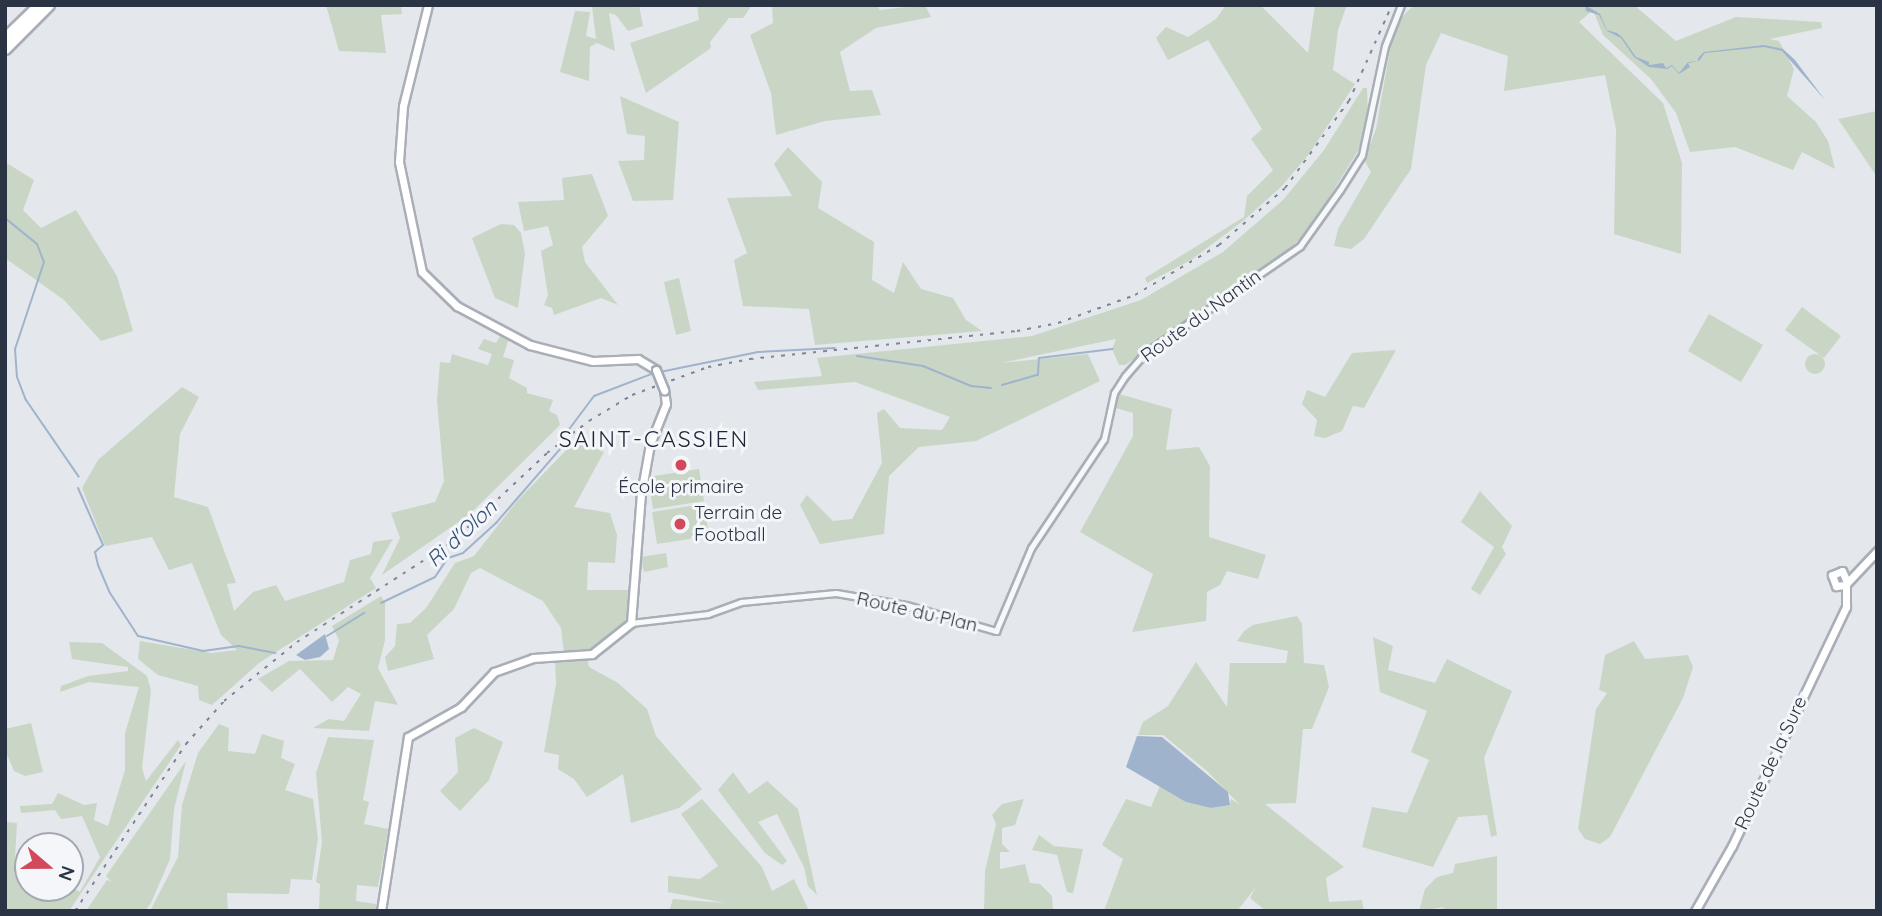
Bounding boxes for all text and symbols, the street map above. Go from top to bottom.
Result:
street label: Route du Nantin [1137,265,1265,367]
district label: SAINT-CASSIEN [560,425,748,453]
marker: École primaire [673,457,689,473]
place label: École primaire [618,476,744,498]
water label: Ri d'Olon [421,494,501,572]
place label: Terrain de Football [694,502,782,546]
marker: Terrain de Football [672,516,688,532]
street label: Route du Plan [854,587,980,637]
street label: Route de la Sure [1730,693,1812,833]
north arrow [14,832,84,902]
text: N [53,863,81,884]

